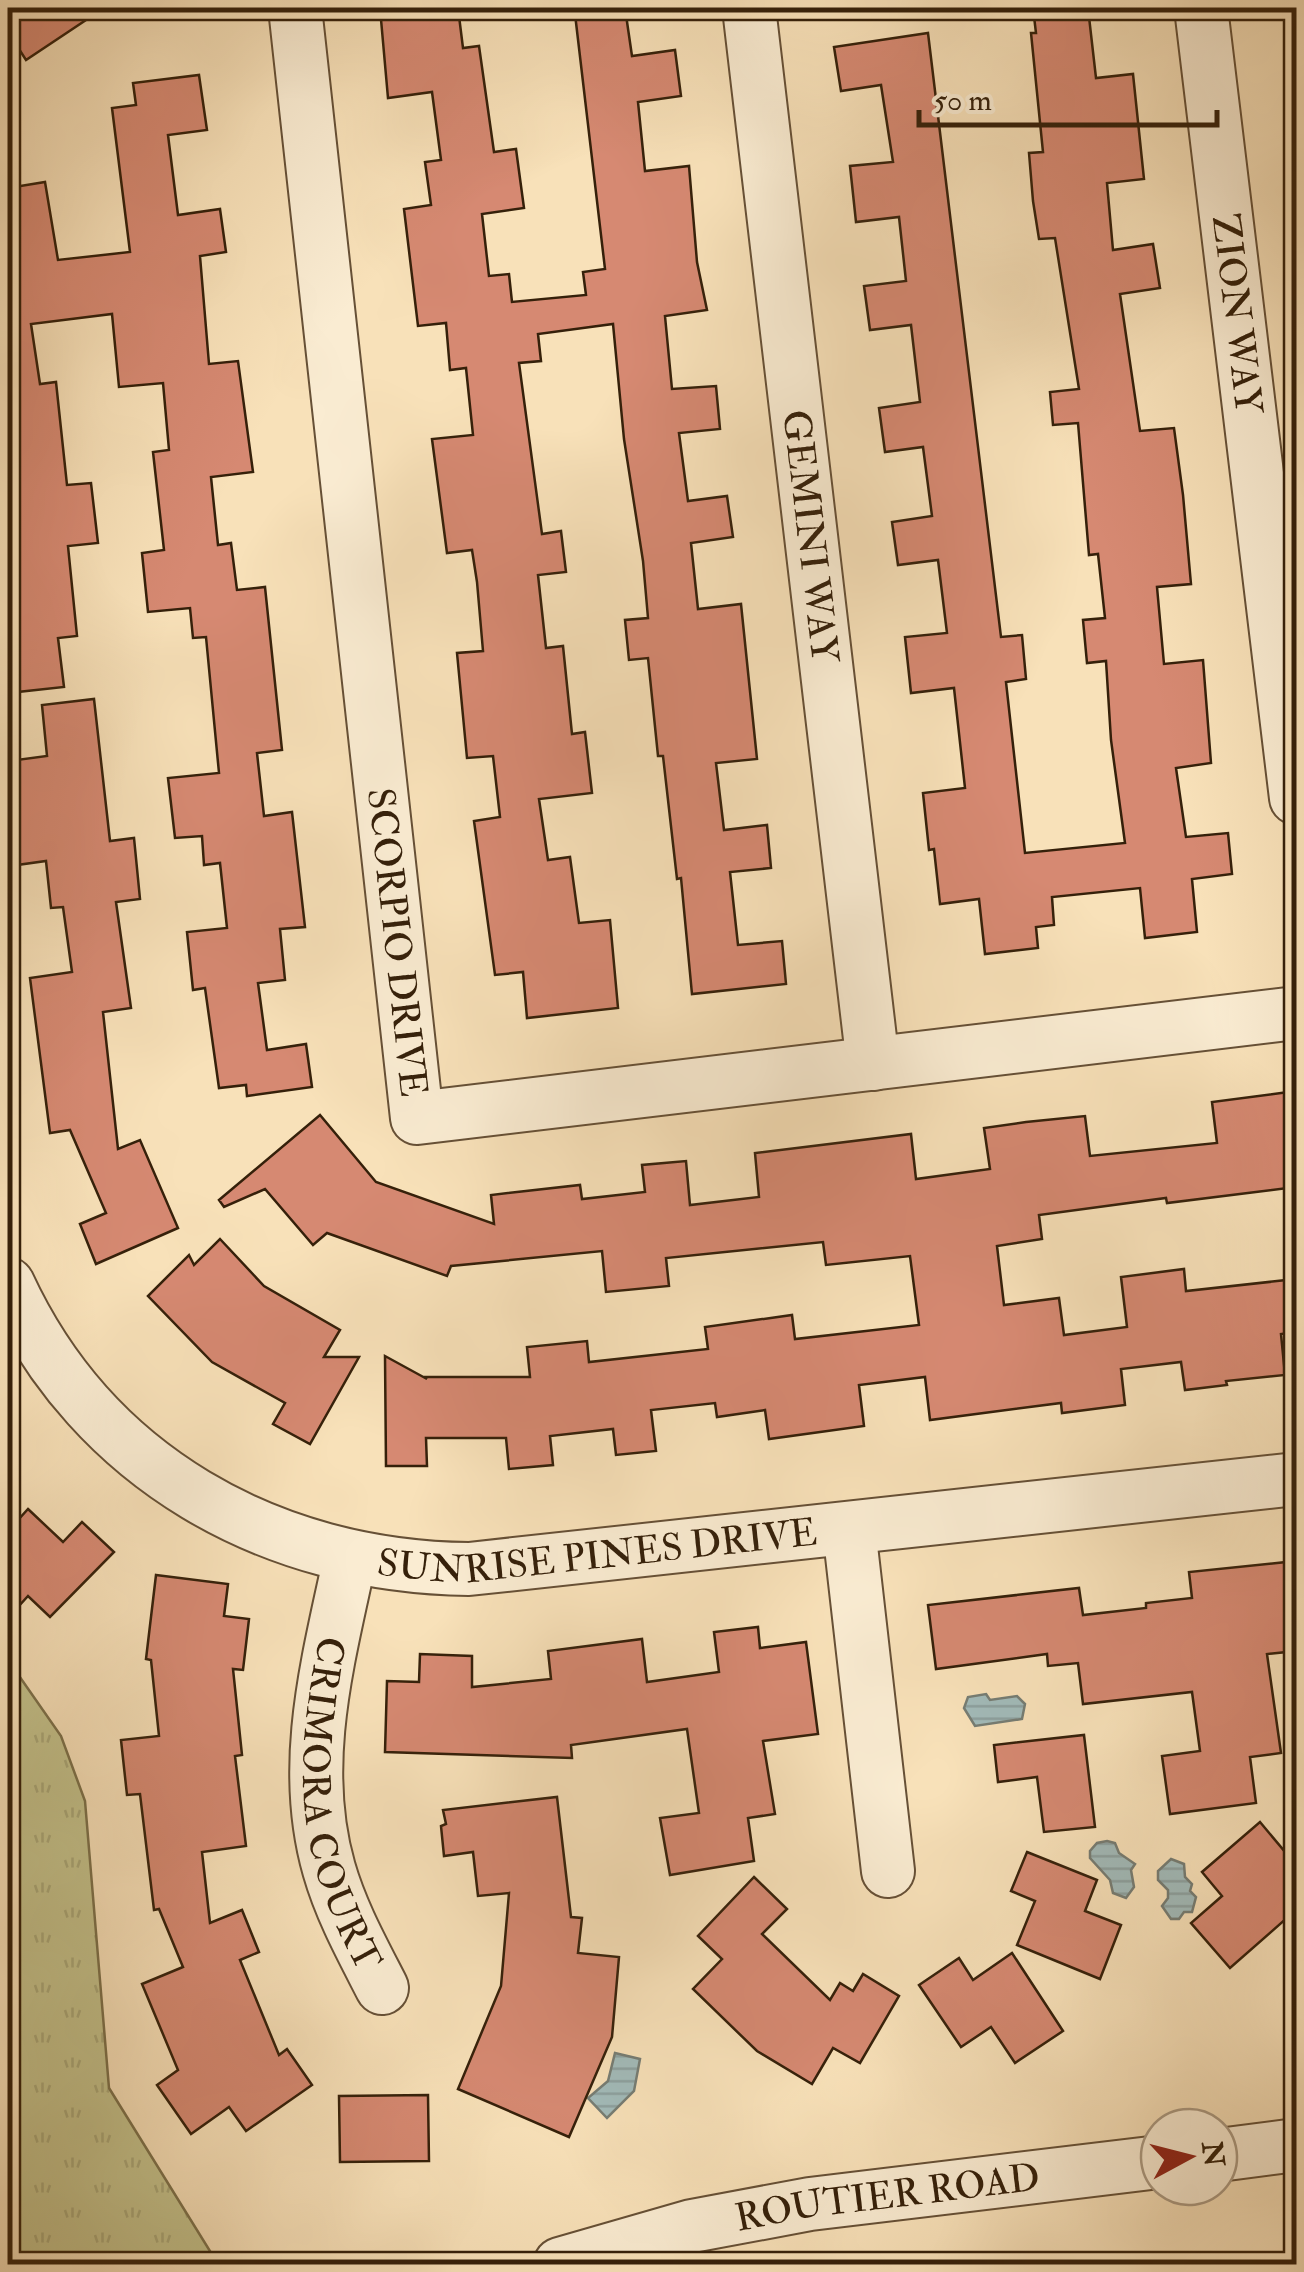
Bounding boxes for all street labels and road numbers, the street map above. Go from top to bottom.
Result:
street label: ZION WAY [1201,211,1273,418]
street label: GEMINI WAY [771,407,849,667]
street label: SCORPIO DRIVE [356,786,438,1099]
street label: SUNRISE PINES DRIVE [374,1508,819,1594]
street label: CRIMORA COURT [291,1633,392,1979]
street label: ROUTIER ROAD [731,2154,1043,2243]

